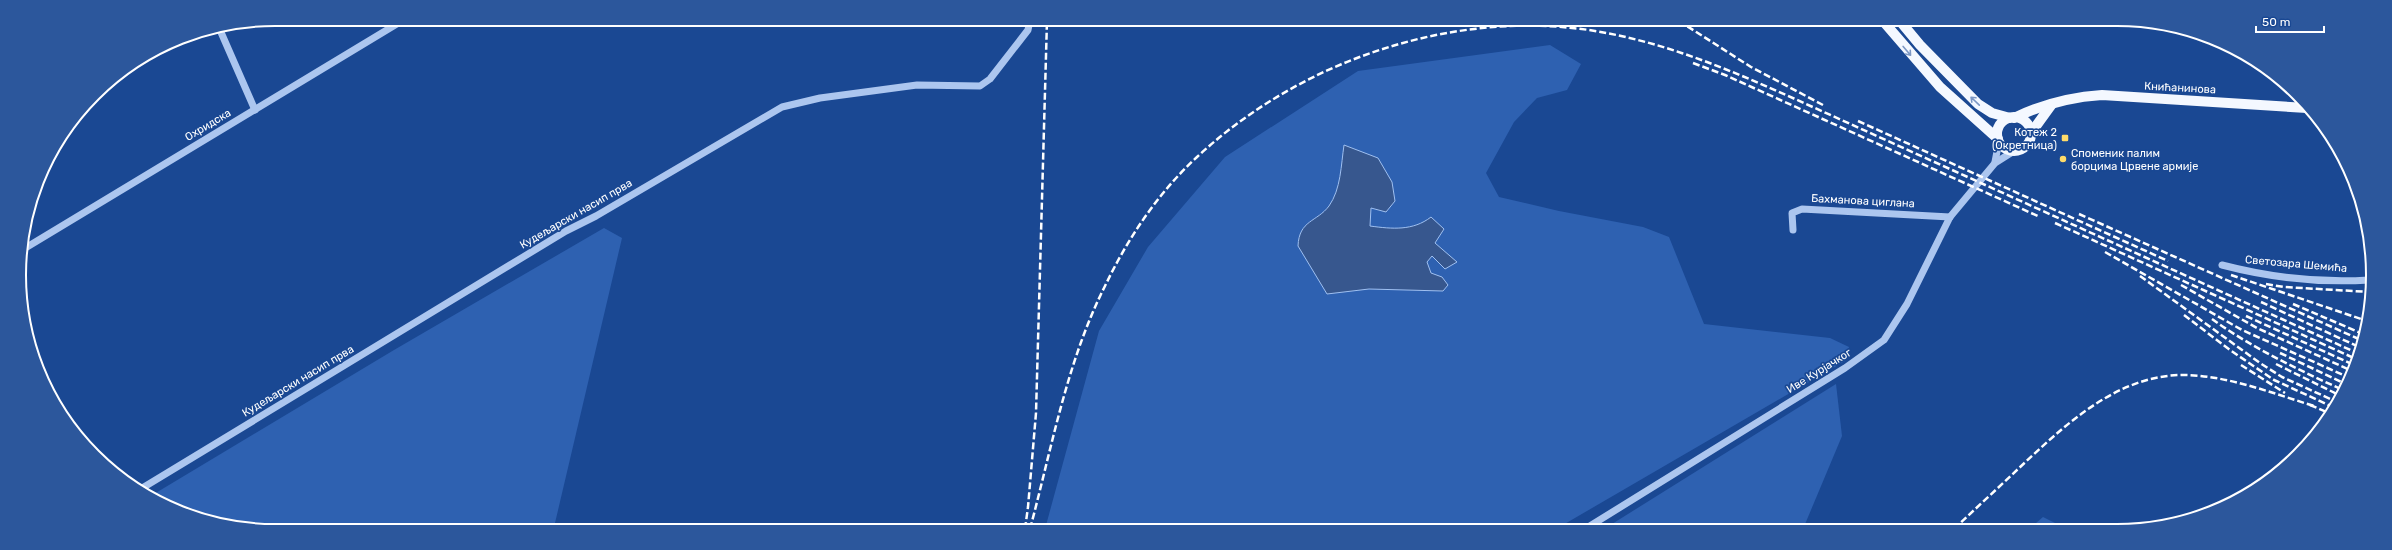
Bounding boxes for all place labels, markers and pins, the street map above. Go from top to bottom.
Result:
place label: Котеж 2 (Окретница) [1992,126,2057,152]
marker: Котеж 2 (Окретница) [2060,133,2070,143]
place label: Споменик палим борцима Црвене армије [2071,147,2198,173]
marker: Споменик палим борцима Црвене армије [2058,154,2068,164]

